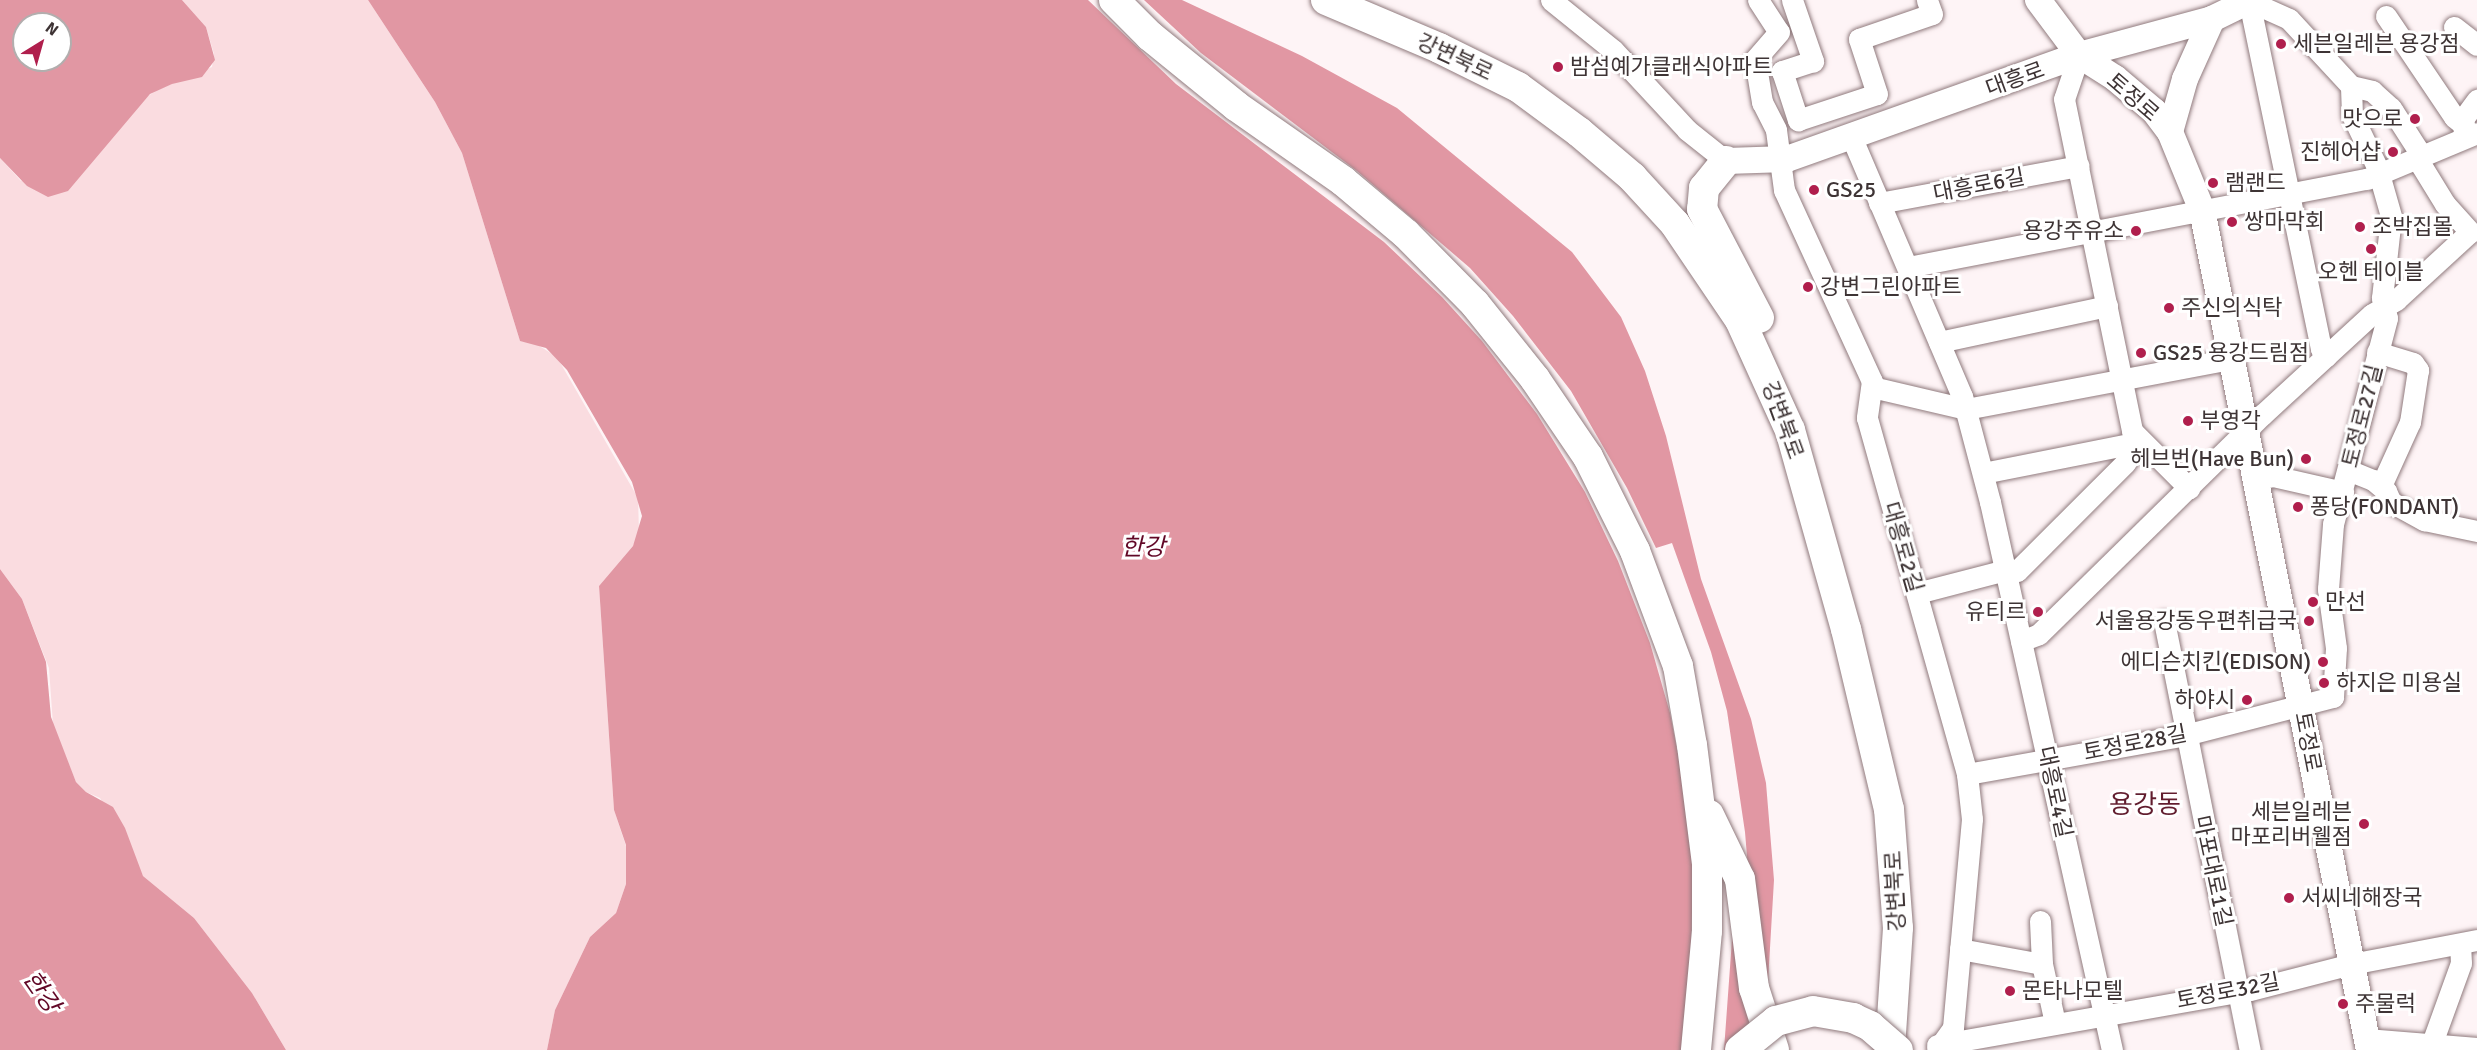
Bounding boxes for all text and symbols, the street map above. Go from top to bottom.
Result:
north arrow [12,12,72,72]
text: N [41,18,62,41]
street label: 강변북로 [1413,28,1497,86]
place label: 세븐일레븐 용강점 [2293,31,2460,57]
marker: 세븐일레븐 용강점 [2274,37,2288,51]
place label: 밤섬예가클래식아파트 [1570,54,1772,80]
street label: 대흥로 [1982,56,2048,102]
marker: 밤섬예가클래식아파트 [1551,60,1565,74]
street label: 토정로 [2101,67,2165,127]
place label: 맛으로 [2342,106,2403,132]
marker: 맛으로 [2408,112,2422,126]
place label: 진헤어샵 [2300,139,2381,165]
marker: 진헤어샵 [2386,145,2400,159]
street label: 대흥로6길 [1931,163,2027,207]
place label: 램랜드 [2225,170,2286,196]
marker: 램랜드 [2206,176,2220,190]
place label: GS25 [1826,177,1876,203]
marker: GS25 [1807,183,1821,197]
place label: 쌍마막회 [2244,209,2325,235]
place label: 조박집몰 [2372,214,2453,240]
marker: 쌍마막회 [2225,215,2239,229]
place label: 용강주유소 [2023,218,2124,244]
marker: 조박집몰 [2353,220,2367,234]
marker: 용강주유소 [2129,224,2143,238]
marker: 오헨 테이블 [2364,242,2378,256]
place label: 오헨 테이블 [2318,259,2424,285]
place label: 강변그린아파트 [1820,274,1962,300]
marker: 강변그린아파트 [1801,280,1815,294]
place label: 주신의식탁 [2181,295,2282,321]
marker: 주신의식탁 [2162,301,2176,315]
place label: GS25 용강드림점 [2153,340,2309,366]
marker: GS25 용강드림점 [2134,346,2148,360]
street label: 토정로27길 [2337,362,2387,470]
street label: 강변북로 [1757,377,1809,463]
place label: 부영각 [2200,408,2261,434]
marker: 부영각 [2181,414,2195,428]
place label: 헤브번(Have Bun) [2130,446,2294,472]
marker: 헤브번(Have Bun) [2299,452,2313,466]
place label: 퐁당(FONDANT) [2310,494,2459,520]
street label: 대흥로2길 [1878,499,1928,595]
marker: 퐁당(FONDANT) [2291,500,2305,514]
water label: 한강 [1121,534,1165,562]
place label: 만선 [2325,589,2365,615]
marker: 만선 [2306,595,2320,609]
place label: 유티르 [1965,599,2026,625]
marker: 유티르 [2031,605,2045,619]
place label: 서울용강동우편취급국 [2095,608,2297,634]
marker: 서울용강동우편취급국 [2302,614,2316,628]
place label: 에디슨치킨(EDISON) [2120,649,2311,675]
marker: 에디슨치킨(EDISON) [2316,655,2330,669]
place label: 하지은 미용실 [2336,670,2462,696]
marker: 하지은 미용실 [2317,676,2331,690]
place label: 하야시 [2174,687,2235,713]
marker: 하야시 [2240,693,2254,707]
street label: 토정로 [2289,710,2327,774]
street label: 토정로28길 [2081,720,2189,766]
street label: 대흥로4길 [2032,744,2078,840]
district label: 용강동 [2109,790,2181,822]
place label: 세븐일레븐 마포리버웰점 [2231,798,2352,849]
street label: 마포대로1길 [2188,813,2238,929]
marker: 세븐일레븐 마포리버웰점 [2357,817,2371,831]
street label: 강변북로 [1880,850,1910,932]
place label: 서씨네해장국 [2301,885,2422,911]
marker: 서씨네해장국 [2282,891,2296,905]
water label: 한강 [17,966,65,1018]
street label: 토정로32길 [2174,968,2282,1014]
place label: 몬타나모텔 [2022,978,2123,1004]
marker: 몬타나모텔 [2003,984,2017,998]
place label: 주물럭 [2355,991,2416,1017]
marker: 주물럭 [2336,997,2350,1011]

